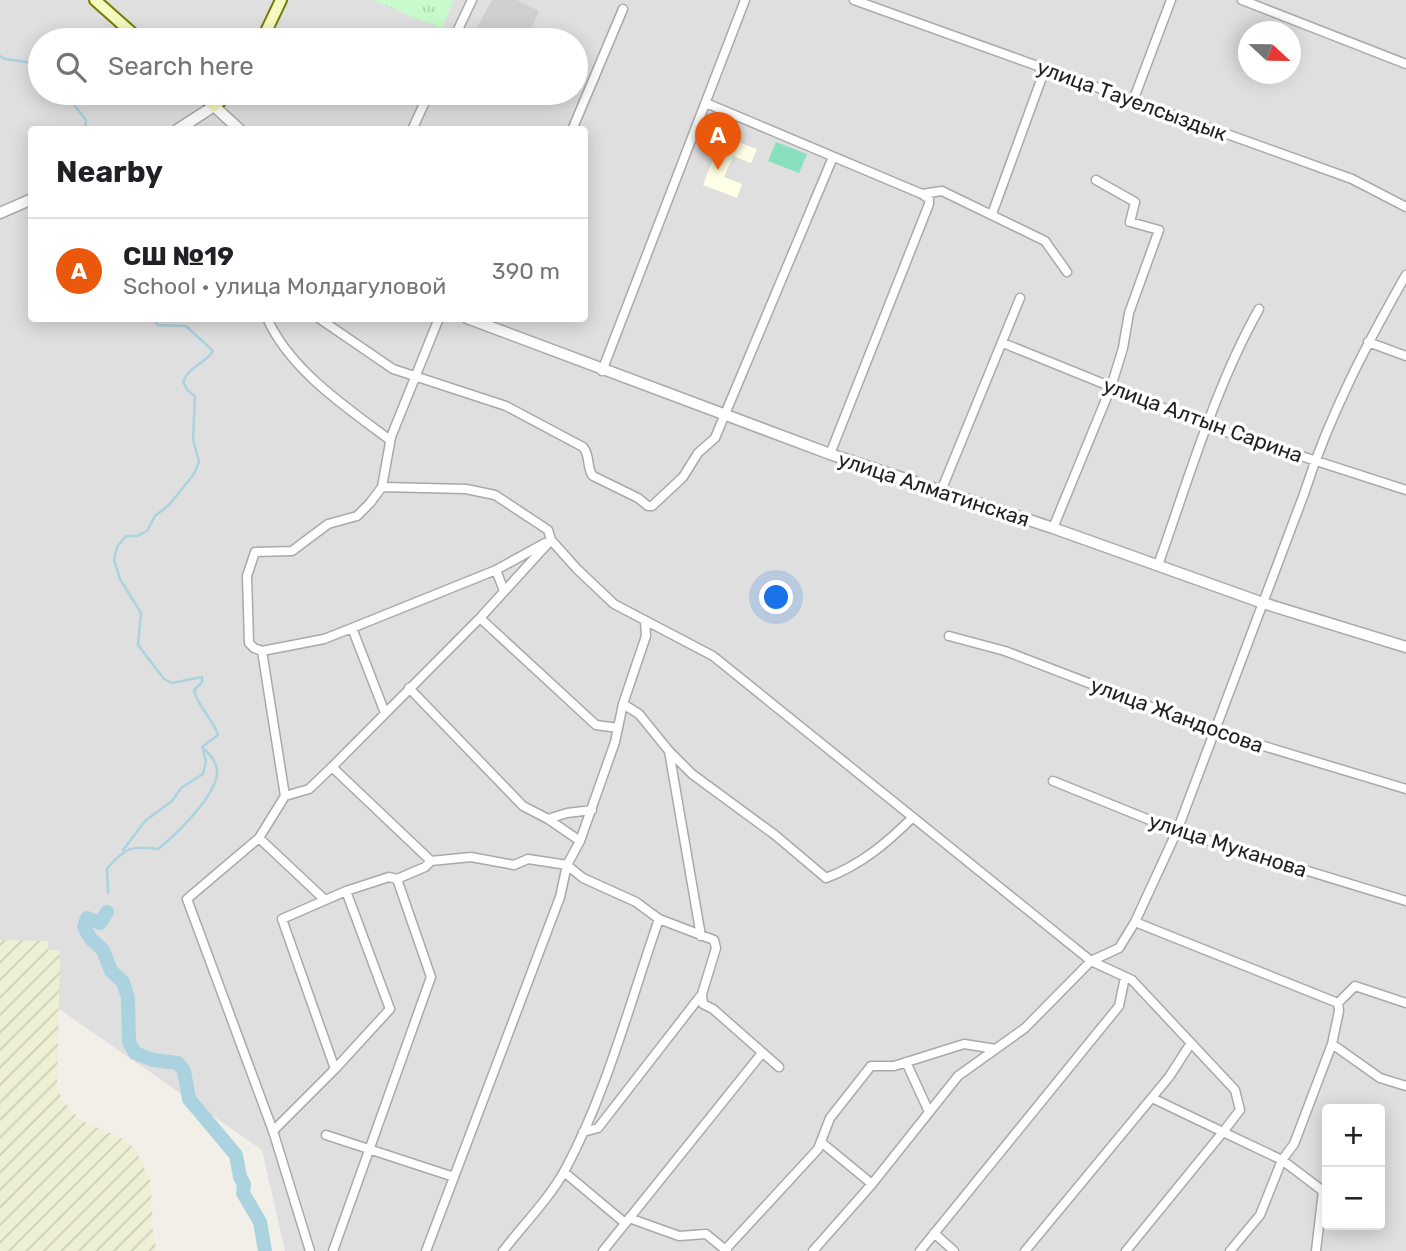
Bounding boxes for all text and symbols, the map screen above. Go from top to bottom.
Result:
north arrow [1238,21,1301,84]
search box [28,28,588,105]
icon: search [52,48,90,86]
text: Search here [108,51,254,82]
street label: улица Тауелсыздык [1034,54,1230,146]
pin: A [695,112,741,170]
text: Nearby [56,154,163,190]
text: СШ №19 [123,241,234,272]
text: A [71,257,87,285]
text: 390 m [492,257,560,285]
text: School · улица Молдагуловой [123,272,446,300]
street label: улица Алтын Сарина [1100,372,1306,468]
street label: улица Алматинская [835,446,1033,532]
your location [759,580,793,614]
street label: улица Жандосова [1087,672,1267,758]
street label: улица Муканова [1146,808,1310,882]
map controls [1322,1104,1385,1230]
button: + [1322,1104,1385,1167]
button: − [1322,1167,1385,1230]

